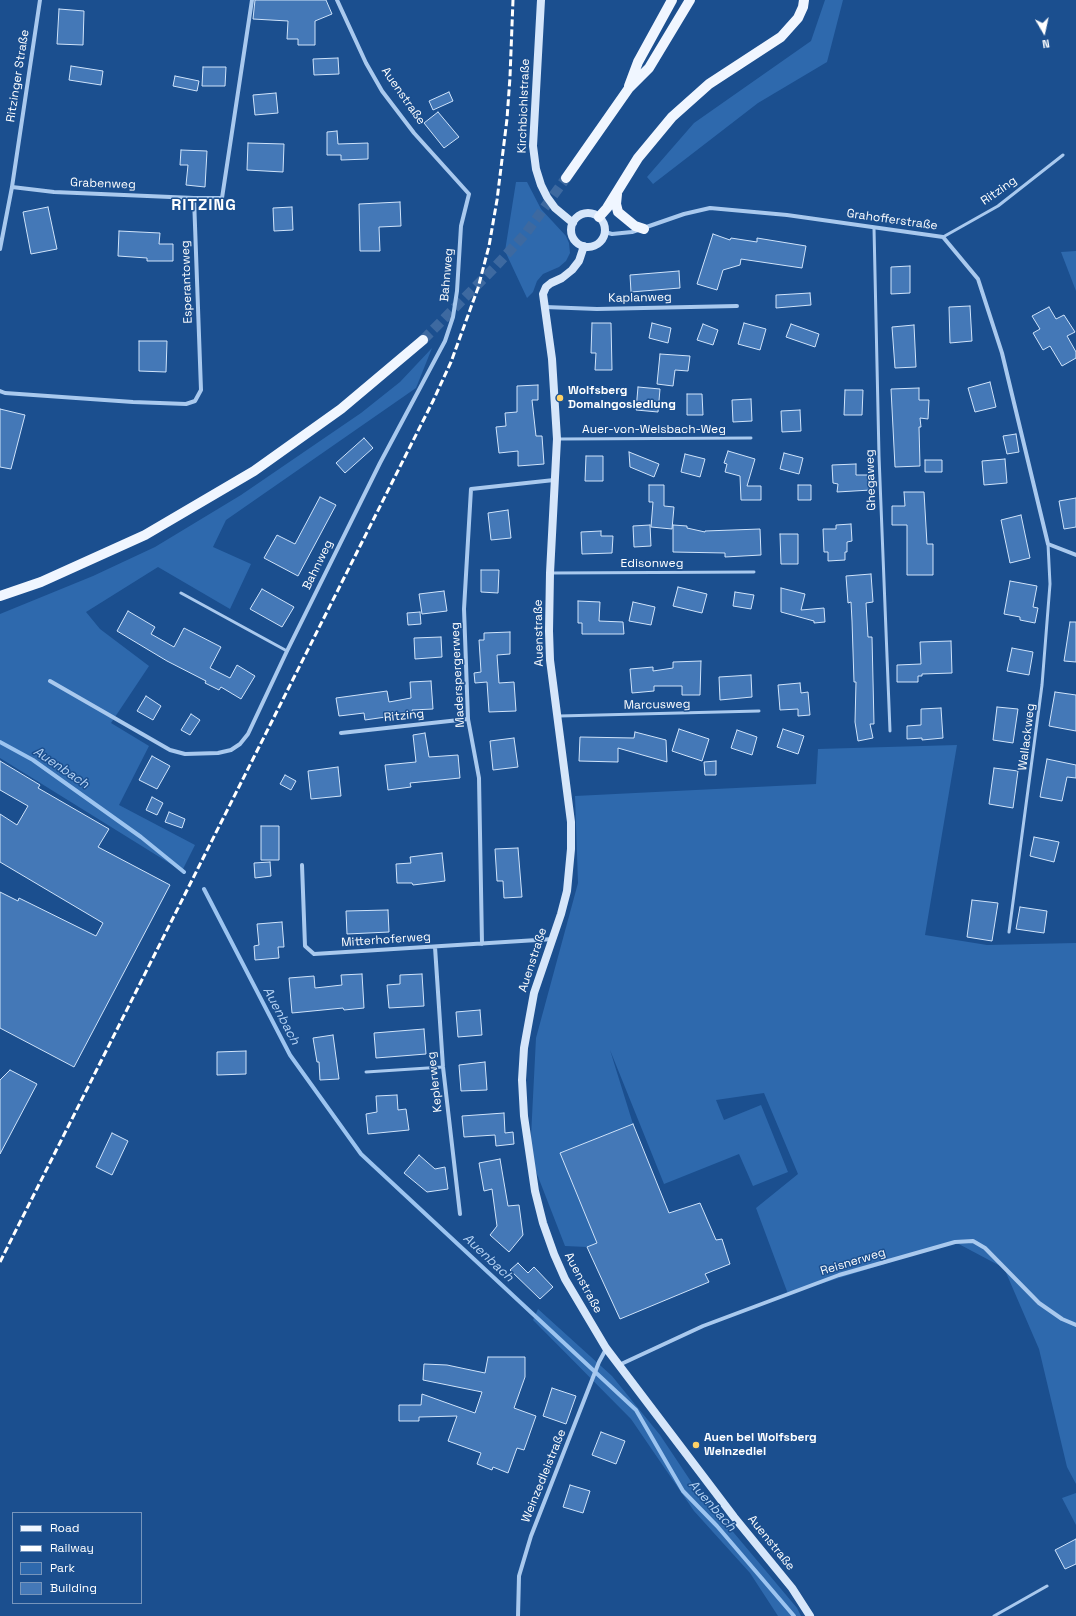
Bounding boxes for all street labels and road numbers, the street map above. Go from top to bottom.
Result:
street label: Ritzinger Straße [4,29,32,123]
street label: Kirchbichlstraße [515,58,533,154]
street label: Auenstraße [378,64,428,128]
street label: Ritzing [978,174,1020,208]
street label: Grabenweg [70,176,136,192]
street label: Grahofferstraße [846,206,938,234]
street label: Esperantoweg [178,240,196,324]
street label: Bahnweg [437,248,457,302]
street label: Kaplanweg [608,290,672,306]
street label: Auer-von-Welsbach-Weg [582,423,726,437]
street label: Ghegaweg [863,449,879,511]
street label: Bahnweg [300,538,336,592]
street label: Edisonweg [621,557,683,571]
street label: Auenstraße [531,599,547,667]
street label: Maderspergerweg [448,622,468,728]
street label: Marcusweg [624,697,690,713]
street label: Wallackweg [1016,702,1038,772]
street label: Ritzing [383,707,425,725]
street label: Auenstraße [516,926,550,994]
street label: Mitterhoferweg [341,930,431,950]
street label: Keplerweg [425,1051,445,1113]
street label: Reisnerweg [819,1245,887,1279]
street label: Auenstraße [561,1250,605,1316]
street label: Weinzedleistraße [519,1427,569,1525]
street label: Auenstraße [744,1512,798,1574]

